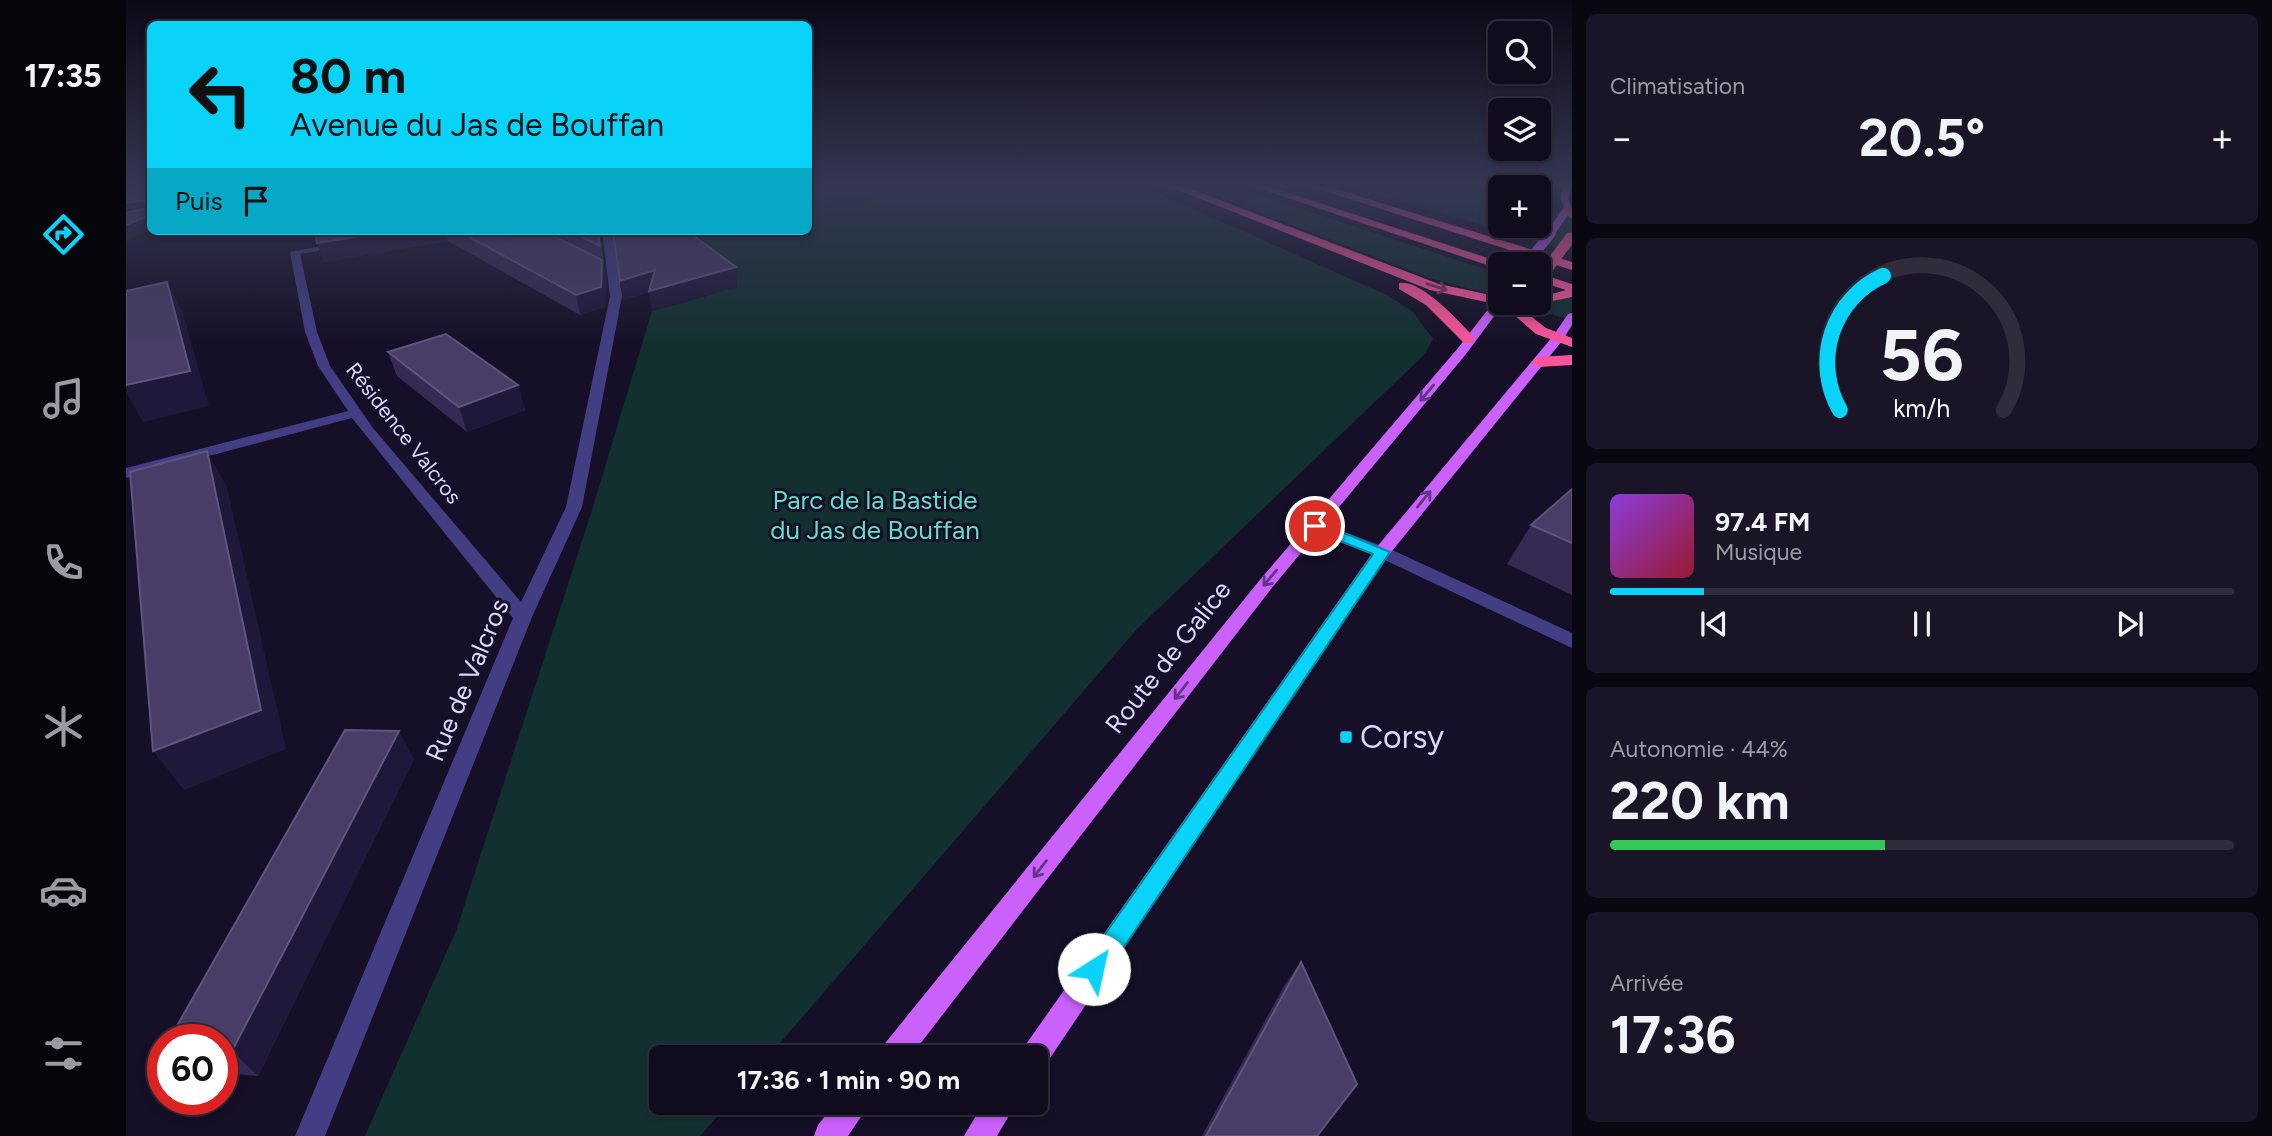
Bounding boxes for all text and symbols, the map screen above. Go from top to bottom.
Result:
map controls [1488,21,1551,315]
button: search [1488,21,1551,84]
text: 80 m [290,46,406,105]
icon: left [175,49,266,140]
text: 17:35 [24,57,102,95]
text: Climatisation [1610,72,1745,100]
button: layers [1488,98,1551,161]
text: Avenue du Jas de Bouffan [290,106,664,144]
text: 20.5° [1859,107,1985,169]
text: − [1610,115,1634,161]
text: + [2210,115,2234,161]
button: + [1488,175,1551,238]
icon: arrive [237,182,275,220]
text: Puis [175,185,223,217]
icon: directions [39,210,88,259]
button: − [1488,252,1551,315]
one-way arrow [1426,282,1448,295]
text: 56 [1880,311,1964,398]
street label: Résidence Valcros [341,357,467,509]
icon: music [39,374,88,423]
one-way arrow [1419,383,1435,401]
text: km/h [1893,392,1951,422]
park label: Parc de la Bastide du Jas de Bouffan [770,484,980,546]
one-way arrow [1417,490,1432,508]
pin [1285,496,1345,556]
text: 97.4 FM [1715,506,1810,538]
icon: arrive [1296,507,1334,545]
icon: phone [39,538,88,587]
text: Musique [1715,538,1802,566]
one-way arrow [1263,568,1278,586]
street label: Route de Galice [1098,574,1238,740]
street label: Rue de Valcros [418,594,516,766]
icon: previous [1695,605,1733,643]
icon: pause [1903,605,1941,643]
icon: next [2111,605,2149,643]
one-way arrow [1174,681,1189,699]
icon: climate [39,702,88,751]
place label: Corsy [1360,718,1444,756]
marker: Corsy [1338,729,1354,745]
text: Autonomie · 44% [1610,735,1788,763]
text: 220 km [1610,770,1790,832]
one-way arrow [1033,860,1048,878]
icon: car [39,866,88,915]
position arrow [1057,932,1131,1006]
text: Arrivée [1610,969,1683,997]
text: 17:36 [1610,1004,1736,1066]
speed limit sign: 60 [147,1024,238,1115]
icon: filters [39,1029,88,1078]
text: 17:36 · 1 min · 90 m [737,1064,960,1096]

